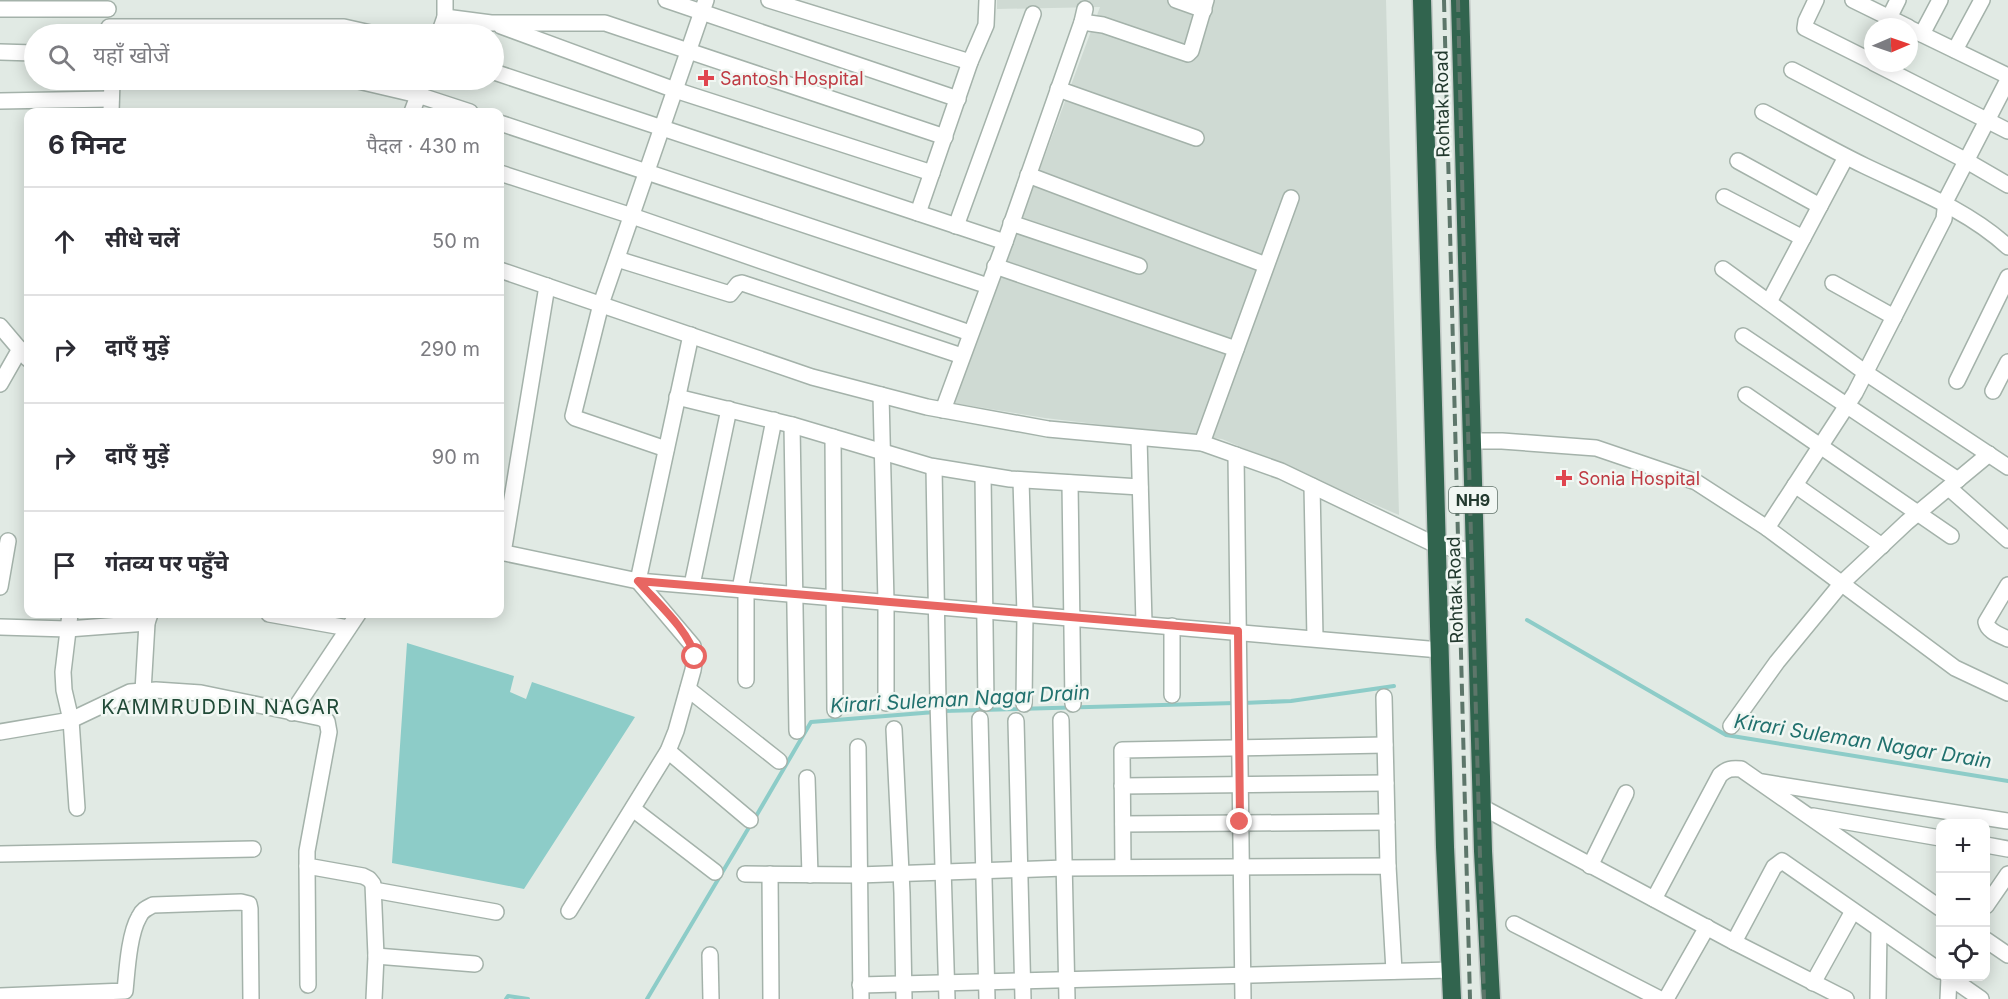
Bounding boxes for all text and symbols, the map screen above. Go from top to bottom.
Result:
north arrow [1864,18,1918,72]
search box [24,24,504,90]
icon: search [45,41,78,74]
text: यहाँ खोजें [93,42,169,68]
street label: Rohtak Road [1431,50,1453,158]
place label: Santosh Hospital [720,68,864,89]
marker: Santosh Hospital [697,69,715,87]
text: 6 मिनट [48,129,126,160]
text: पैदल · 430 m [366,134,480,158]
icon: ahead [48,225,81,258]
text: सीधे चलें [105,226,180,252]
text: 50 m [432,229,480,253]
icon: right [48,333,81,366]
text: दाएँ मुड़ें [105,334,169,360]
text: 290 m [420,337,480,361]
icon: right [48,441,81,474]
text: दाएँ मुड़ें [105,442,169,468]
text: 90 m [432,445,480,469]
place label: Sonia Hospital [1578,468,1700,489]
marker: Sonia Hospital [1555,469,1573,487]
road number: NH9 [1449,487,1497,513]
street label: Rohtak Road [1443,536,1467,644]
icon: arrive [48,549,81,582]
text: गंतव्य पर पहुँचे [105,550,229,576]
route start [681,643,707,669]
water label: Kirari Suleman Nagar Drain [829,680,1091,718]
district label: KAMMRUDDIN NAGAR [101,695,341,719]
water label: Kirari Suleman Nagar Drain [1733,709,1993,773]
route end [1226,808,1252,834]
map controls [1936,819,1990,981]
button: + [1936,819,1990,873]
button: − [1936,873,1990,927]
button: locate [1936,927,1990,981]

